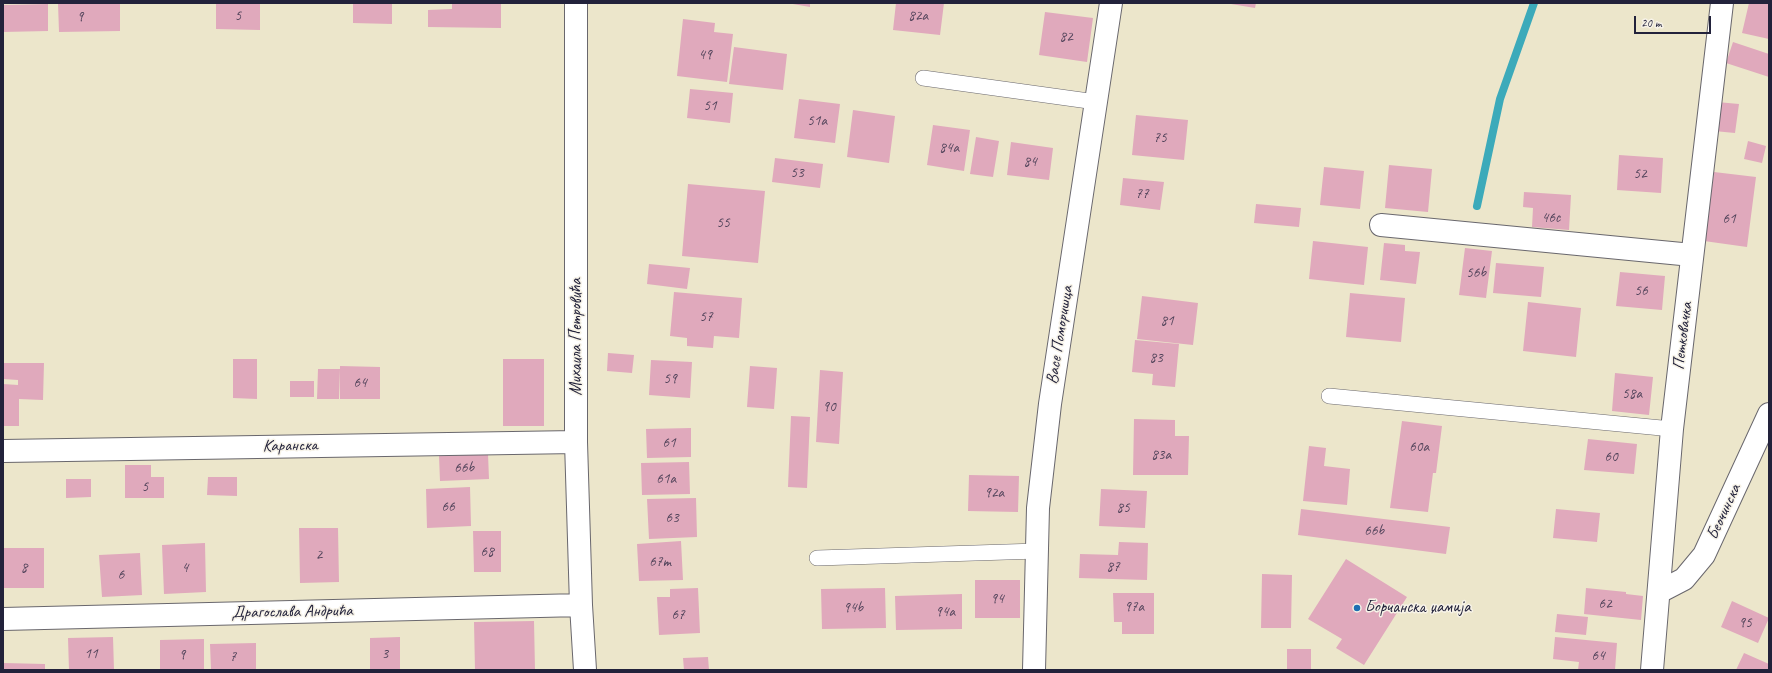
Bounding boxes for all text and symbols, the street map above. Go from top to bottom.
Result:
house number: 5 [235,7,241,25]
house number: 82a [908,7,928,25]
house number: 9 [77,8,83,26]
scale bar [1636,8,1713,34]
text: 20 m [1641,15,1661,31]
house number: 82 [1059,28,1073,46]
house number: 49 [698,46,712,64]
house number: 51 [703,97,717,115]
house number: 51a [807,112,827,130]
house number: 75 [1153,129,1167,147]
house number: 84a [939,139,959,157]
house number: 84 [1023,153,1037,171]
house number: 53 [790,164,804,182]
house number: 52 [1633,165,1647,183]
house number: 77 [1135,185,1149,203]
house number: 46c [1542,209,1560,227]
house number: 61 [1722,210,1736,228]
house number: 55 [716,214,730,232]
house number: 56b [1466,264,1486,282]
street label: Михаила Петровића [567,278,587,396]
house number: 56 [1634,282,1648,300]
street label: Васе Поморишца [1042,284,1078,386]
street label: Петковачка [1669,301,1697,371]
house number: 57 [699,308,713,326]
house number: 81 [1160,312,1174,330]
house number: 83 [1149,349,1163,367]
house number: 59 [663,370,677,388]
house number: 64 [353,374,367,392]
house number: 58a [1622,385,1642,403]
house number: 90 [822,398,836,416]
house number: 61 [662,434,676,452]
street label: Каранска [262,435,318,457]
house number: 60a [1409,438,1429,456]
house number: 83a [1151,446,1171,464]
house number: 60 [1604,448,1618,466]
house number: 66b [454,459,474,477]
house number: 61a [656,470,676,488]
house number: 5 [142,478,148,496]
street label: Беочинска [1702,481,1746,543]
house number: 92a [984,484,1004,502]
house number: 66 [441,498,455,516]
house number: 85 [1116,499,1130,517]
house number: 63 [665,509,679,527]
house number: 66b [1364,522,1384,540]
house number: 68 [480,543,494,561]
house number: 2 [316,546,322,564]
house number: 67m [649,553,671,571]
house number: 87 [1106,558,1120,576]
house number: 8 [21,559,27,577]
house number: 4 [182,559,188,577]
house number: 6 [118,566,124,584]
house number: 94 [990,590,1004,608]
house number: 62 [1598,595,1612,613]
house number: 97a [1124,598,1144,616]
place label: Борчанска џамија [1365,598,1471,618]
house number: 94b [843,599,863,617]
street label: Драгослава Андрића [231,601,353,623]
house number: 94a [935,603,955,621]
marker: Борчанска џамија [1352,603,1362,613]
house number: 67 [671,606,685,624]
house number: 95 [1738,614,1752,632]
house number: 11 [84,645,98,663]
house number: 3 [382,645,388,663]
house number: 9 [179,646,185,664]
house number: 64 [1591,647,1605,665]
house number: 7 [230,648,236,666]

